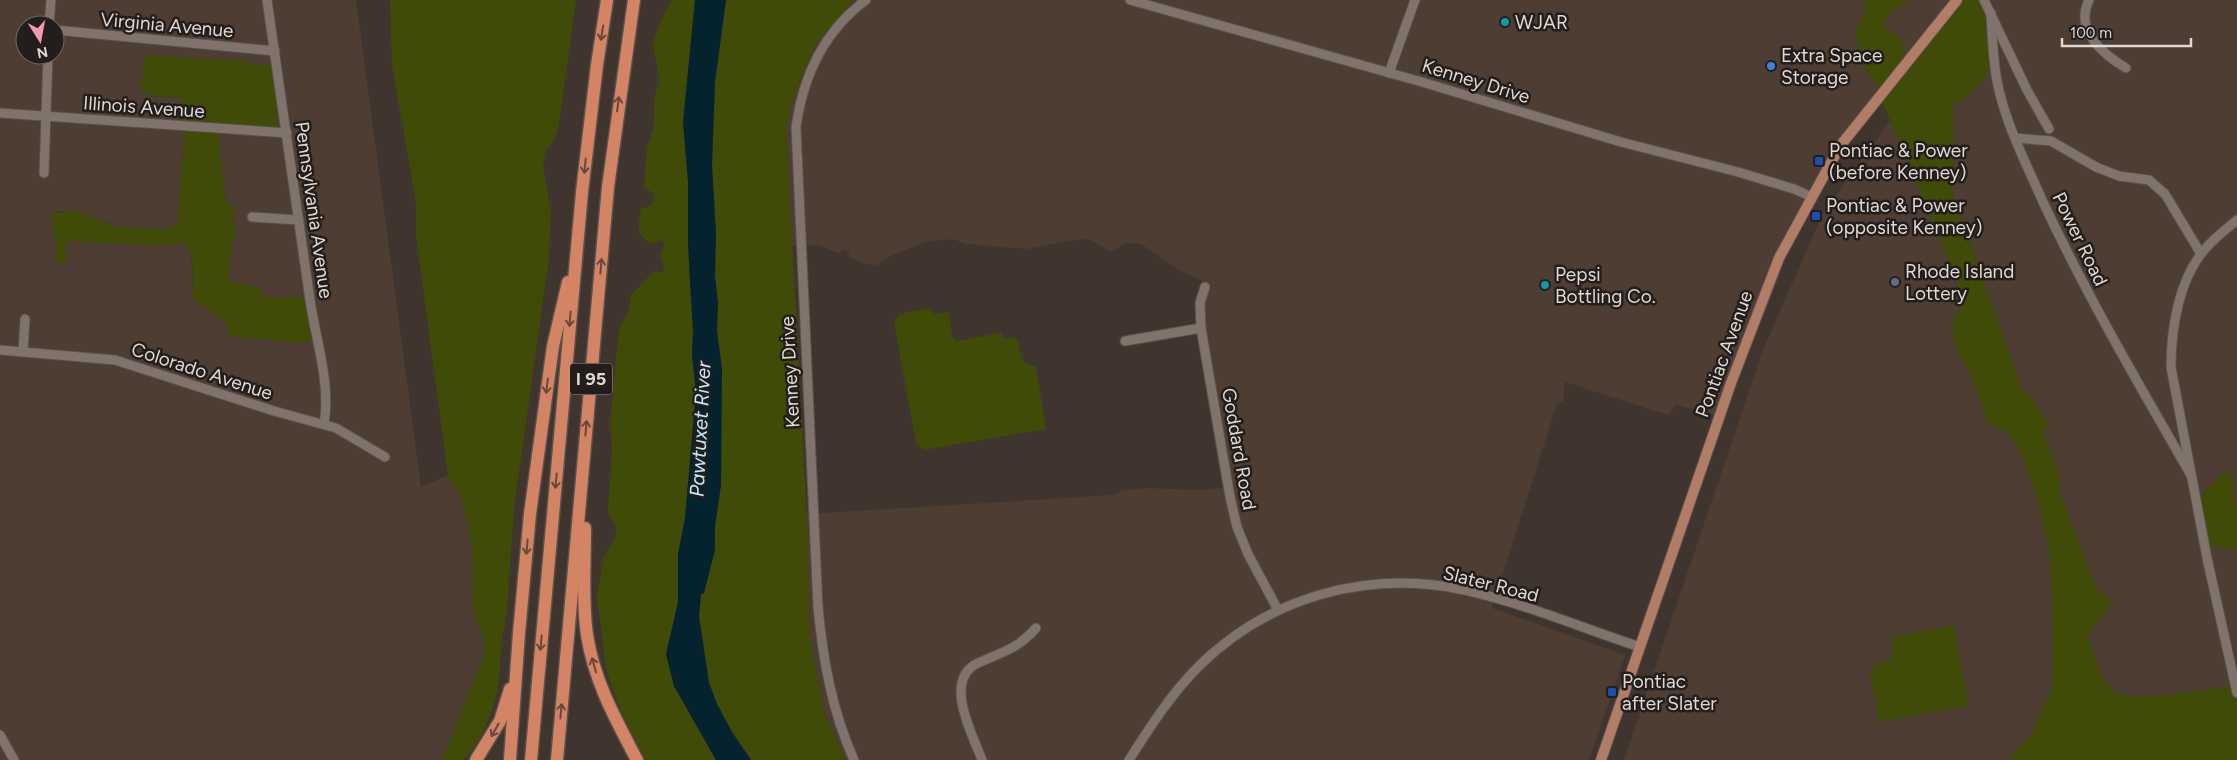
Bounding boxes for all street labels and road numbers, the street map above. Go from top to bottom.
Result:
street label: Virginia Avenue [100,8,234,42]
street label: Kenney Drive [1419,54,1533,108]
street label: Illinois Avenue [82,91,206,123]
street label: Pennsylvania Avenue [290,120,338,300]
street label: Power Road [2047,188,2113,290]
street label: Pontiac Avenue [1690,288,1758,420]
street label: Kenney Drive [776,316,804,428]
street label: Colorado Avenue [128,337,276,405]
road number: I 95 [570,364,612,394]
street label: Goddard Road [1217,386,1261,512]
street label: Slater Road [1441,561,1541,607]

